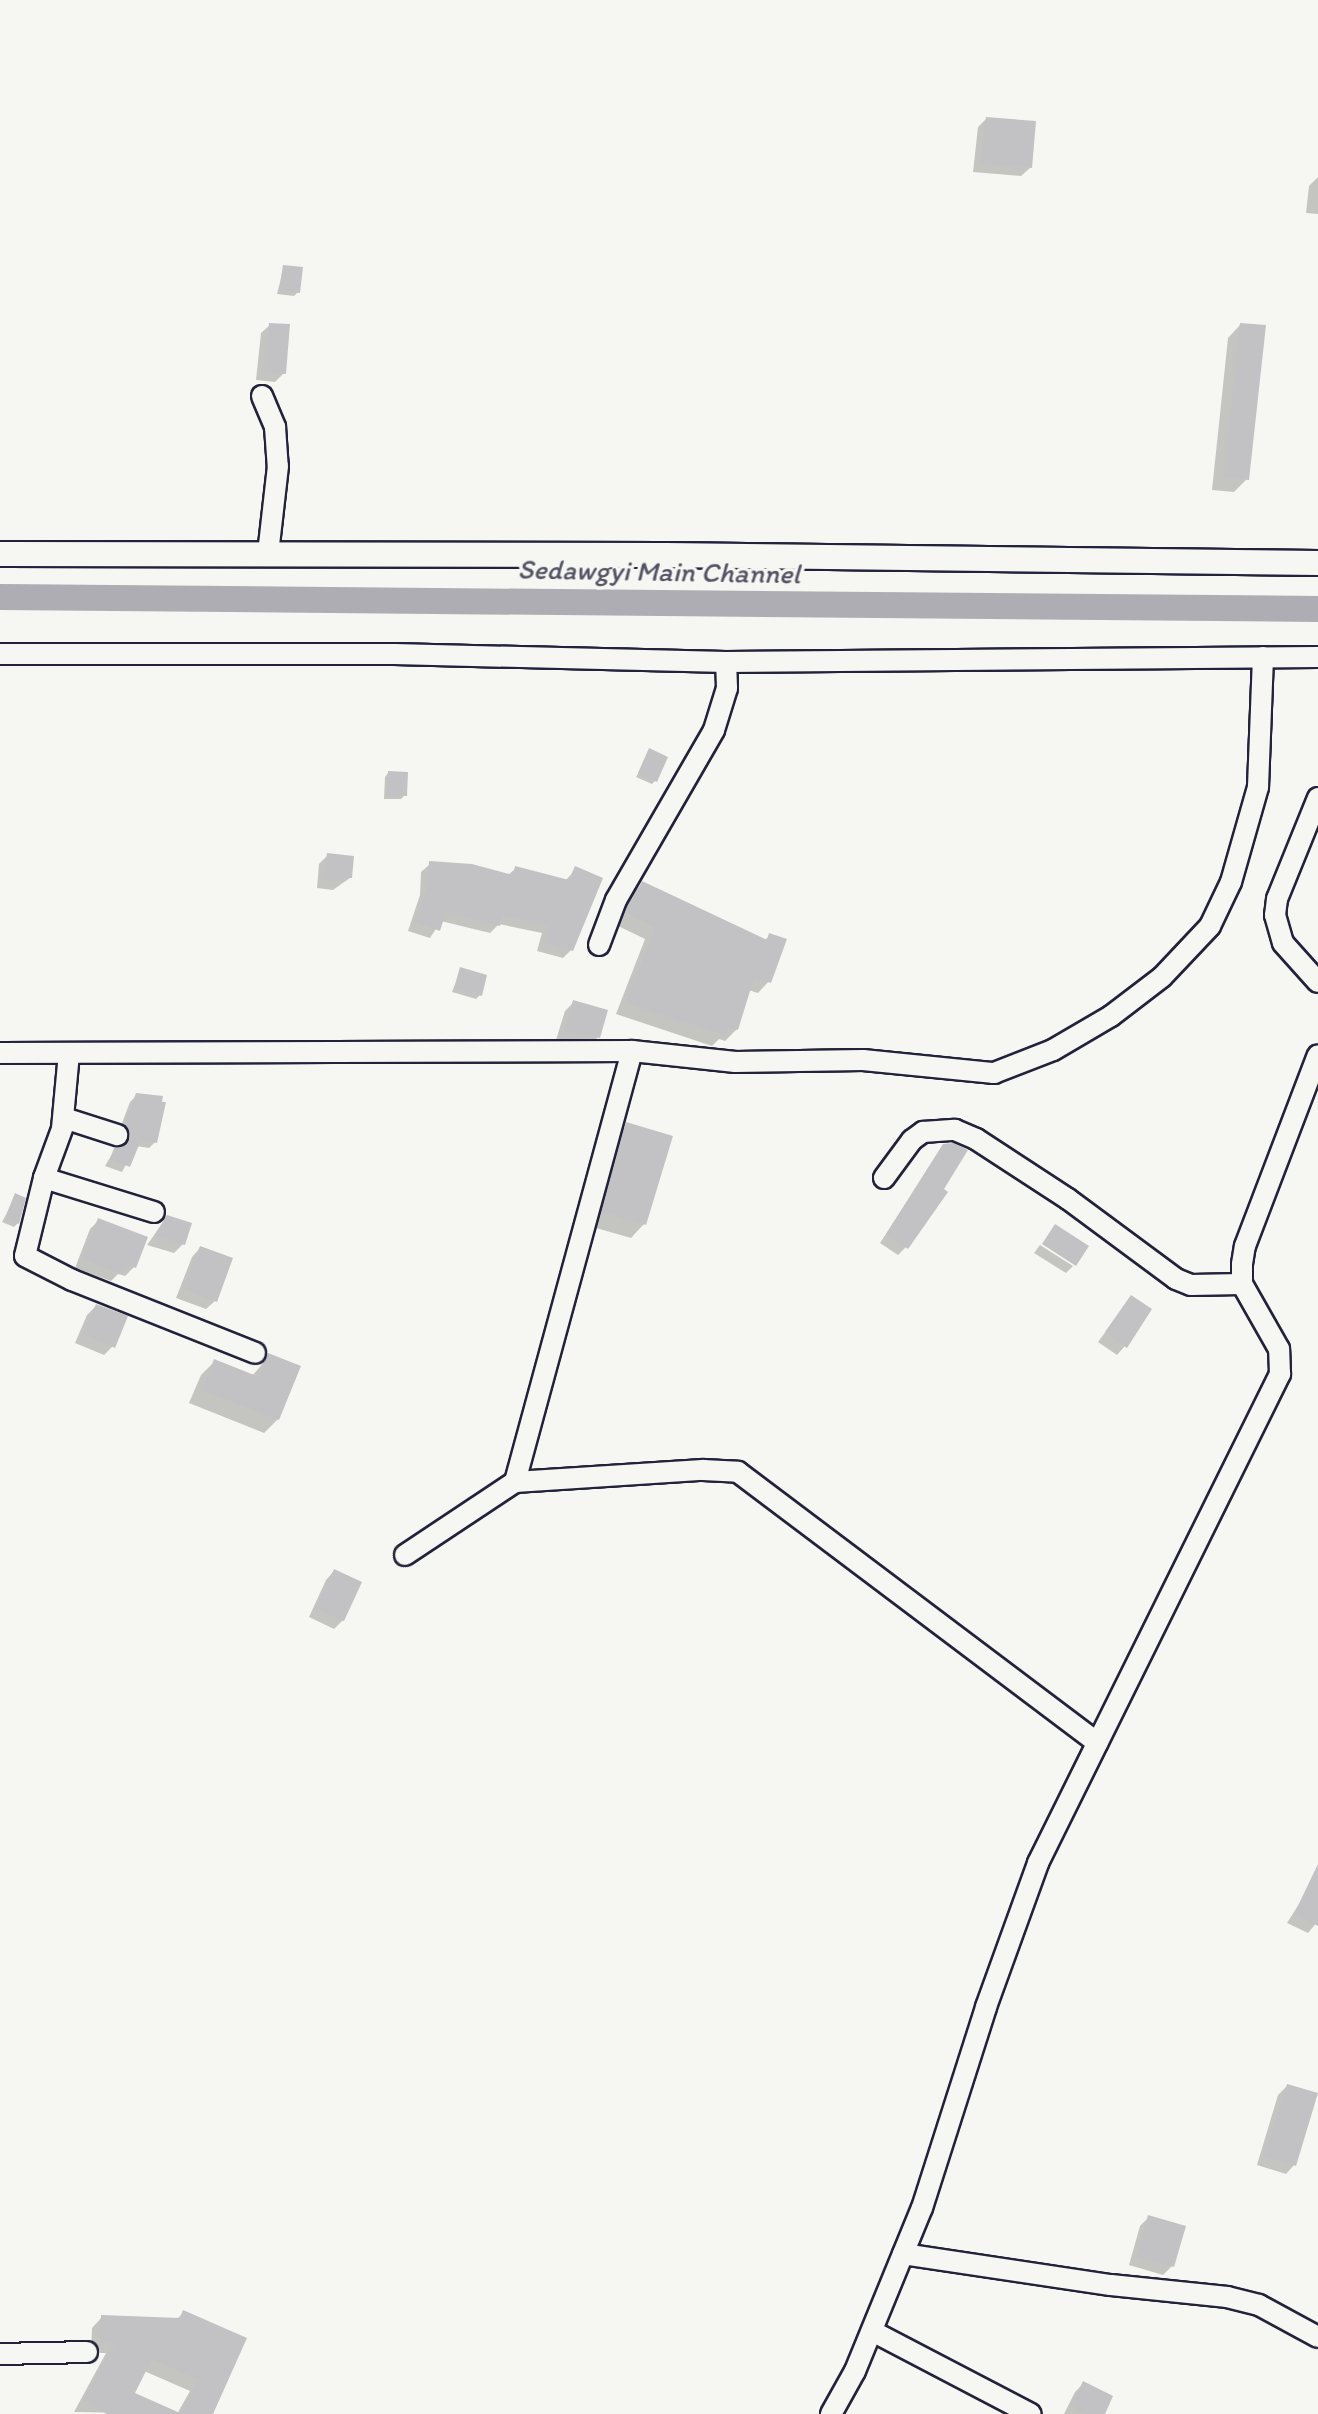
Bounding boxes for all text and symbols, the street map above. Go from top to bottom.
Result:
water label: Sedawgyi Main Channel [517,552,801,590]

